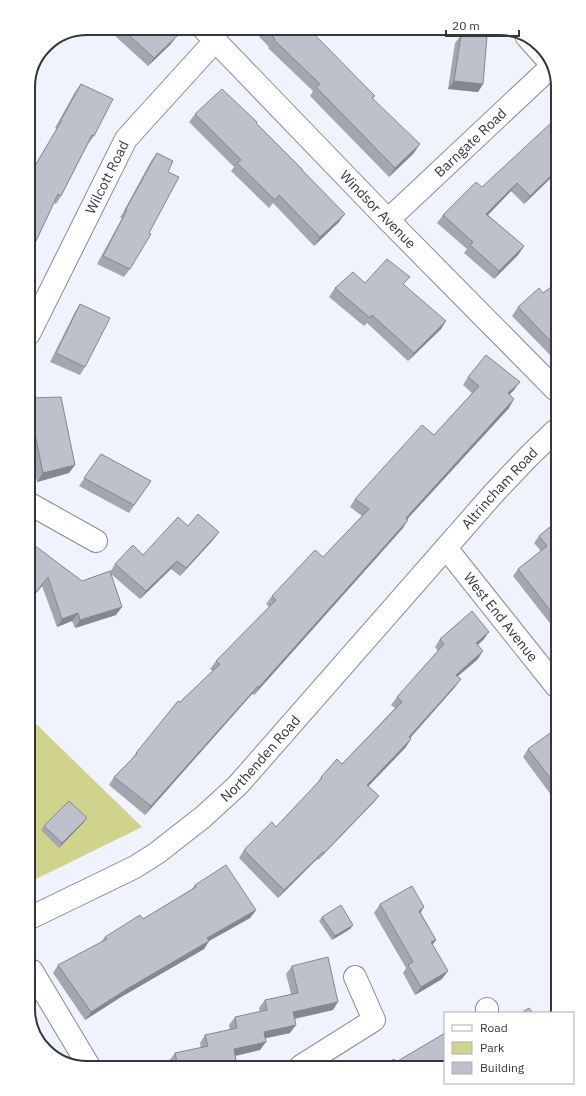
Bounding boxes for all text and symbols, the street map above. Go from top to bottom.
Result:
scale bar [446,12,519,38]
text: 20 m [452,18,480,33]
street label: Barngate Road [430,104,510,181]
street label: Wilcott Road [81,138,133,217]
street label: Windsor Avenue [336,167,420,252]
street label: Altrincham Road [458,444,541,533]
street label: West End Avenue [460,568,542,665]
street label: Northenden Road [217,711,304,806]
legend [444,1012,574,1084]
text: Road [480,1020,508,1035]
text: Park [480,1040,505,1055]
text: Building [480,1060,525,1075]

